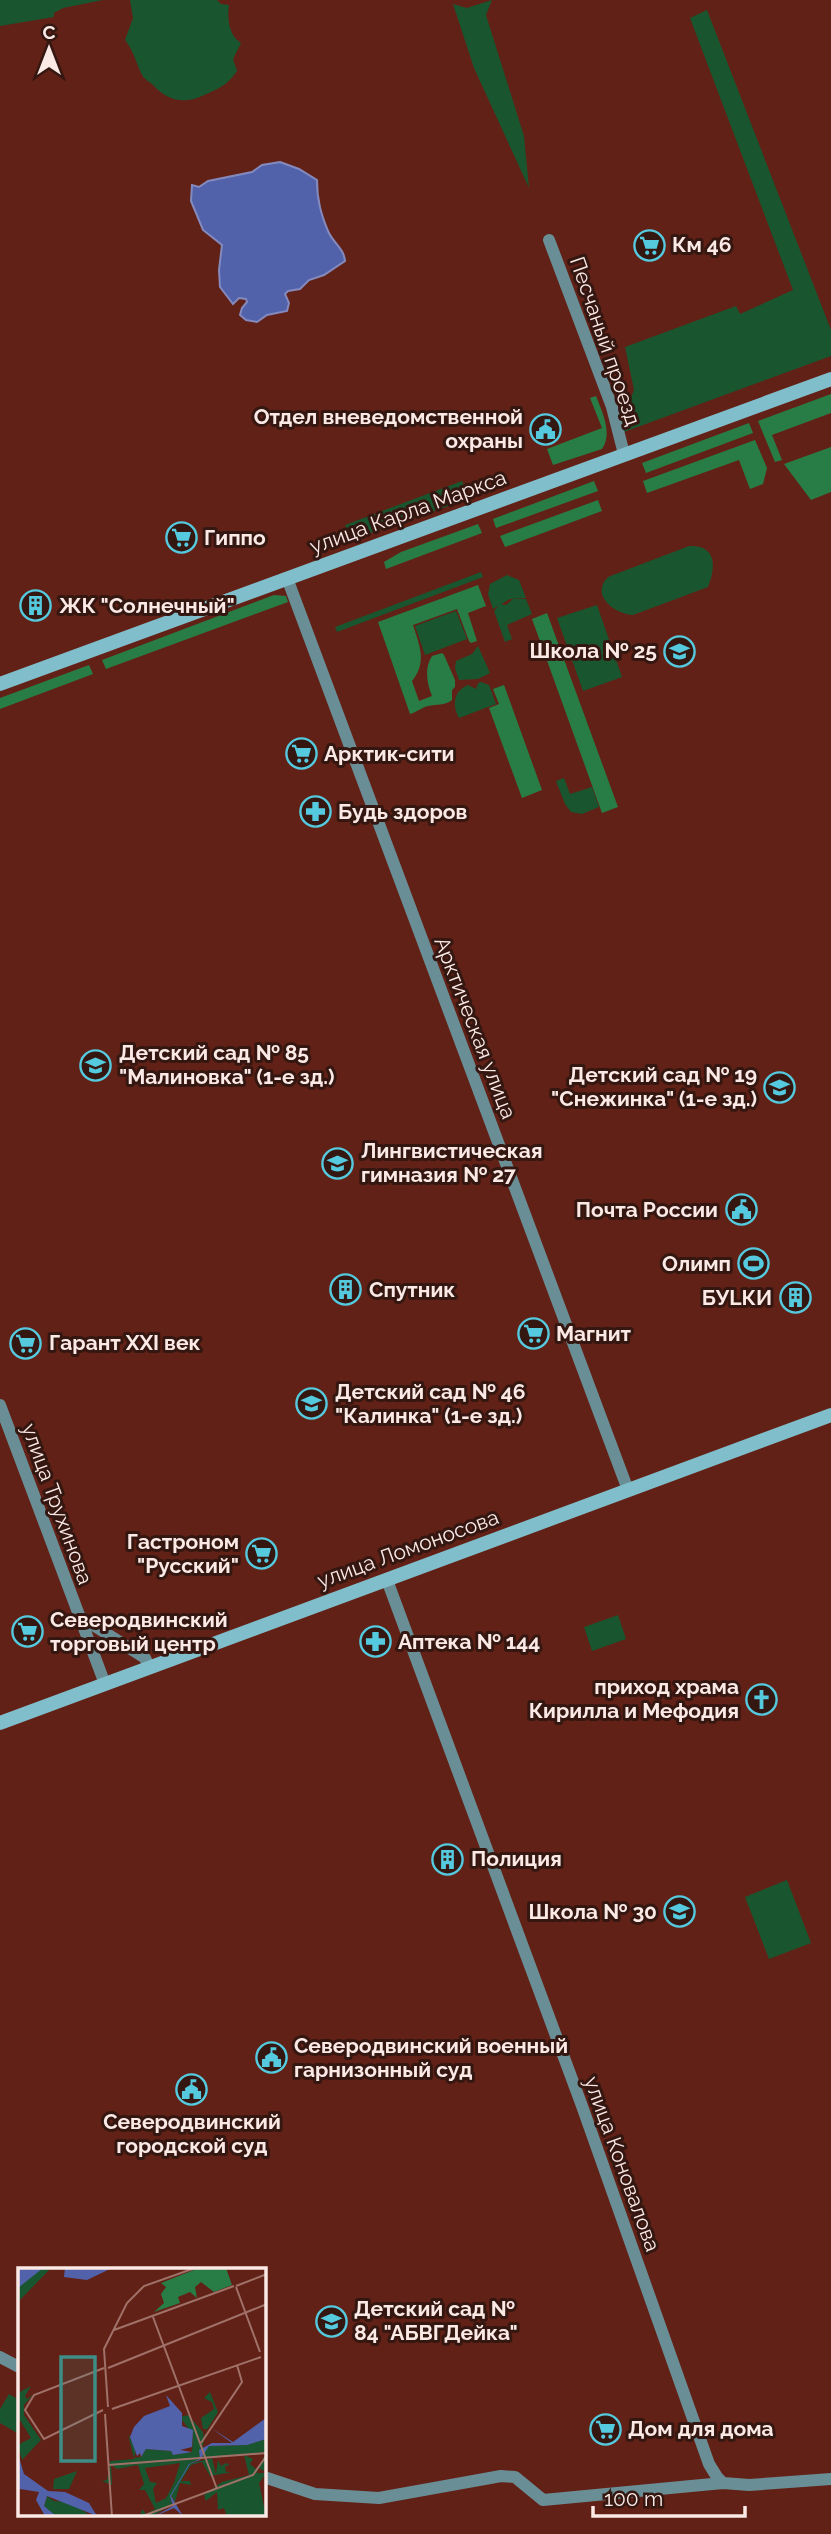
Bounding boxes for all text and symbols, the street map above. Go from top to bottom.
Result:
north arrow [14,14,84,84]
text: С [42,21,56,43]
supermarket icon: Км 46 [632,228,666,262]
place label: Км 46 [672,232,732,257]
street label: Песчаный проезд [565,253,646,429]
place label: Отдел вневедомственной охраны [254,404,523,453]
public building icon: Отдел вневедомственной охраны [529,412,563,446]
street label: улица Карла Маркса [306,464,509,559]
supermarket icon: Гиппо [164,521,198,555]
place label: Гиппо [204,525,266,550]
building icon: ЖК "Солнечный" [19,589,53,623]
place label: ЖК "Солнечный" [59,593,235,618]
school or university icon: Школа № 25 [663,634,697,668]
place label: Школа № 25 [530,638,657,663]
supermarket icon: Арктик-сити [284,737,318,771]
place label: Арктик-сити [324,741,455,766]
pharmacy icon: Будь здоров [298,795,332,829]
place label: Будь здоров [338,799,467,824]
street label: Арктическая улица [429,933,522,1122]
place label: Детский сад № 85 "Малиновка" (1-е зд.) [119,1040,335,1089]
school or university icon: Детский сад № 85 "Малиновка" (1-е зд.) [79,1048,113,1082]
place label: Детский сад № 19 "Снежинка" (1-е зд.) [551,1062,757,1111]
school or university icon: Детский сад № 19 "Снежинка" (1-е зд.) [763,1070,797,1104]
place label: Лингвистическая гимназия № 27 [361,1138,543,1187]
school or university icon: Лингвистическая гимназия № 27 [321,1146,355,1180]
public building icon: Почта России [724,1193,758,1227]
place label: Почта России [576,1197,718,1222]
sports icon: Олимп [737,1247,771,1281]
place label: Олимп [662,1251,731,1276]
building icon: Спутник [329,1273,363,1307]
place label: Спутник [369,1277,455,1302]
building icon: БУLКИ [778,1281,812,1315]
place label: БУLКИ [702,1285,772,1310]
supermarket icon: Магнит [516,1317,550,1351]
place label: Магнит [556,1321,632,1346]
supermarket icon: Гарант XXI век [9,1326,43,1360]
place label: Гарант XXI век [49,1330,200,1355]
place label: Детский сад № 46 "Калинка" (1-е зд.) [335,1379,525,1428]
school or university icon: Детский сад № 46 "Калинка" (1-е зд.) [295,1387,329,1421]
street label: улица Трухинова [17,1420,98,1588]
street label: улица Ломоносова [314,1504,502,1593]
place label: Гастроном "Русский" [127,1529,239,1578]
supermarket icon: Гастроном "Русский" [245,1537,279,1571]
place label: Северодвинский торговый центр [50,1607,228,1656]
supermarket icon: Северодвинский торговый центр [10,1615,44,1649]
pharmacy icon: Аптека № 144 [358,1625,392,1659]
place label: Аптека № 144 [398,1629,540,1654]
place label: приход храма Кирилла и Мефодия [529,1674,739,1723]
church icon: приход храма Кирилла и Мефодия [745,1682,779,1716]
building icon: Полиция [431,1842,465,1876]
place label: Полиция [471,1846,562,1871]
school or university icon: Школа № 30 [663,1895,697,1929]
place label: Школа № 30 [528,1899,657,1924]
place label: Северодвинский военный гарнизонный суд [294,2033,568,2082]
public building icon: Северодвинский военный гарнизонный суд [254,2041,288,2075]
public building icon: Северодвинский городской суд [175,2073,209,2107]
street label: улица Коновалова [579,2073,666,2255]
place label: Северодвинский городской суд [103,2109,281,2158]
inset map [18,2268,266,2516]
place label: Детский сад № 84 "АБВГДейка" [354,2296,518,2345]
school or university icon: Детский сад № 84 "АБВГДейка" [314,2304,348,2338]
supermarket icon: Дом для дома [588,2412,622,2446]
place label: Дом для дома [628,2416,774,2441]
scale bar [593,2474,745,2518]
text: 100 m [604,2486,663,2511]

